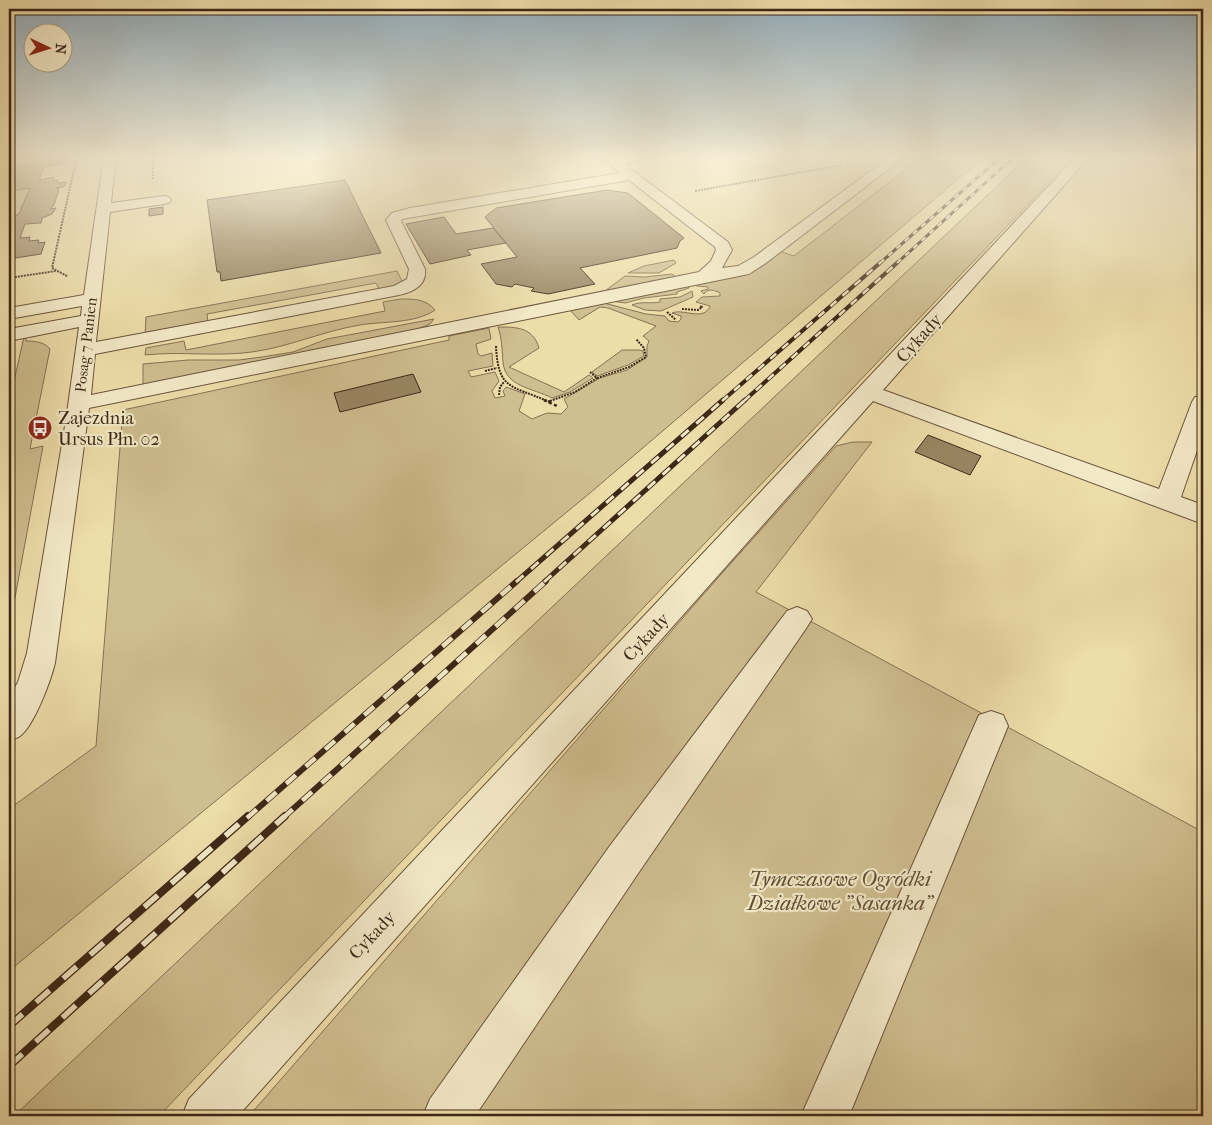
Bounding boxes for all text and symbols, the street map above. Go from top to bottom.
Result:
north arrow [22,22,72,72]
text: N [52,43,69,55]
street label: Posag 7 Panien [71,296,101,393]
street label: Cykady [892,309,948,367]
place label: Zajezdnia Ursus Płn. 02 [58,408,160,450]
bus stop icon: Zajezdnia Ursus Płn. 02 [27,415,53,441]
street label: Cykady [619,608,675,666]
park label: Tymczasowe Ogródki Działkowe "Sasanka" [745,867,935,915]
street label: Cykady [345,906,401,964]

